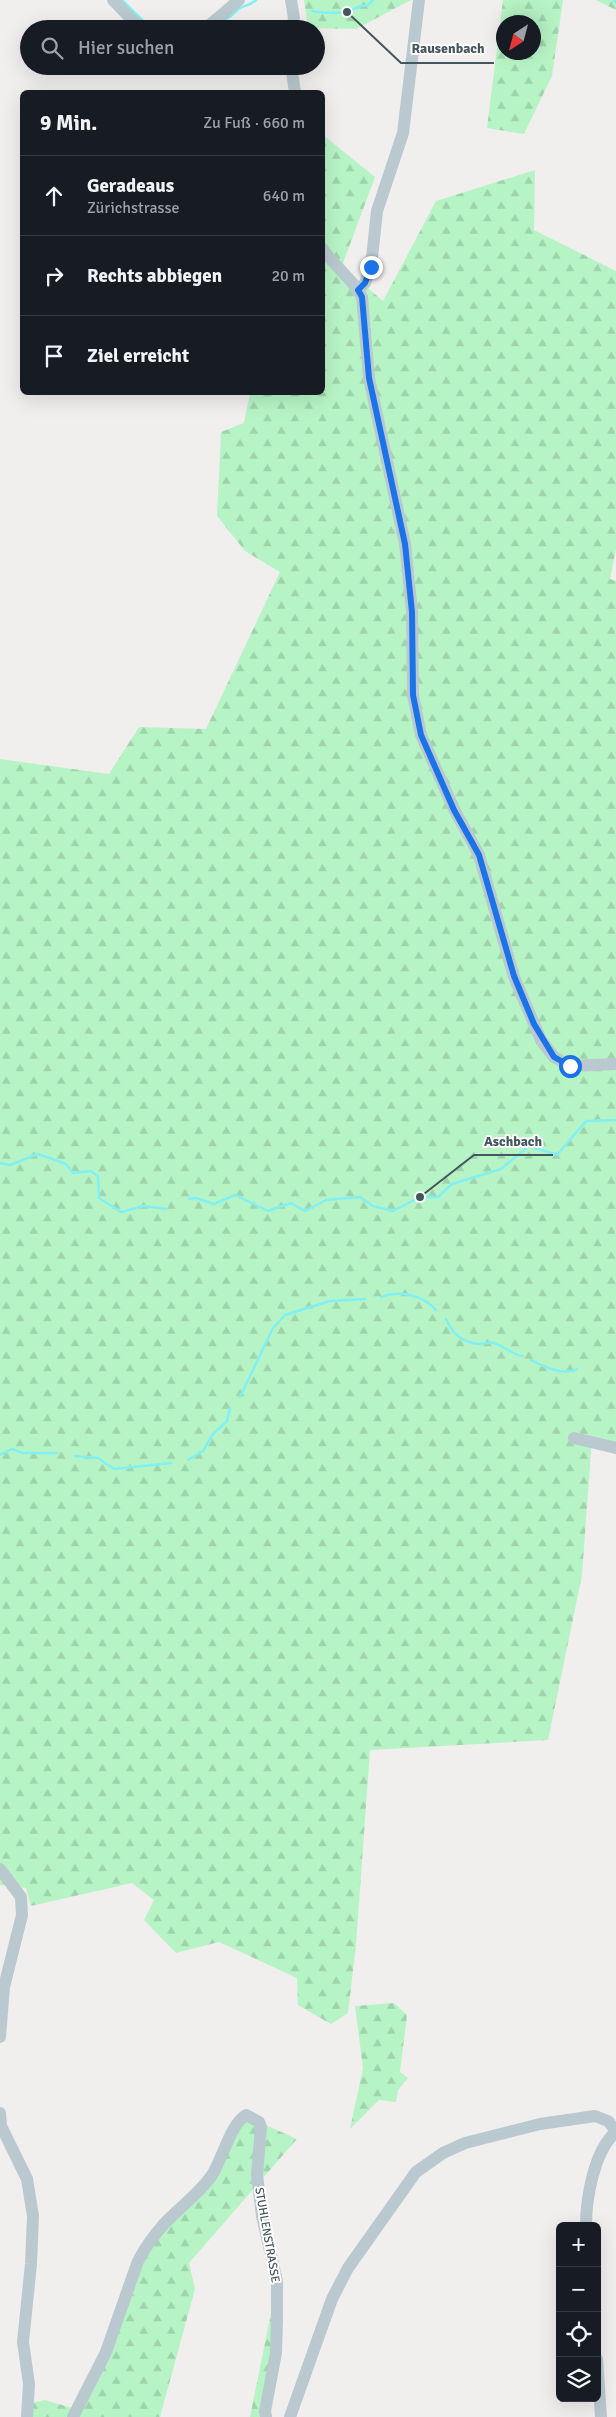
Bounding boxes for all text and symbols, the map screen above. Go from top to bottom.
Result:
north arrow [496,15,541,60]
search box [20,20,325,75]
icon: search [38,34,66,62]
callout: Rausenbach [401,34,494,63]
text: Hier suchen [78,36,174,60]
text: Rausenbach [411,40,485,57]
text: 9 Min. [40,110,97,136]
text: Zu Fuß · 660 m [203,113,305,133]
text: Geradeaus [87,174,174,198]
icon: ahead [40,182,68,210]
text: 640 m [263,186,305,206]
text: Zürichstrasse [87,198,180,218]
route end [360,256,383,279]
icon: right [40,262,68,290]
text: Rechts abbiegen [87,264,222,288]
text: 20 m [271,266,305,286]
icon: arrive [40,342,68,370]
text: Ziel erreicht [87,344,189,368]
route start [559,1055,582,1078]
callout: Aschbach [474,1126,553,1155]
text: Aschbach [484,1133,543,1150]
street label: STUHLENSTRASSE [251,2186,283,2284]
map controls [556,2222,601,2402]
button: + [556,2222,601,2267]
button: − [556,2267,601,2312]
button: locate [556,2312,601,2357]
button: layers [556,2357,601,2402]

